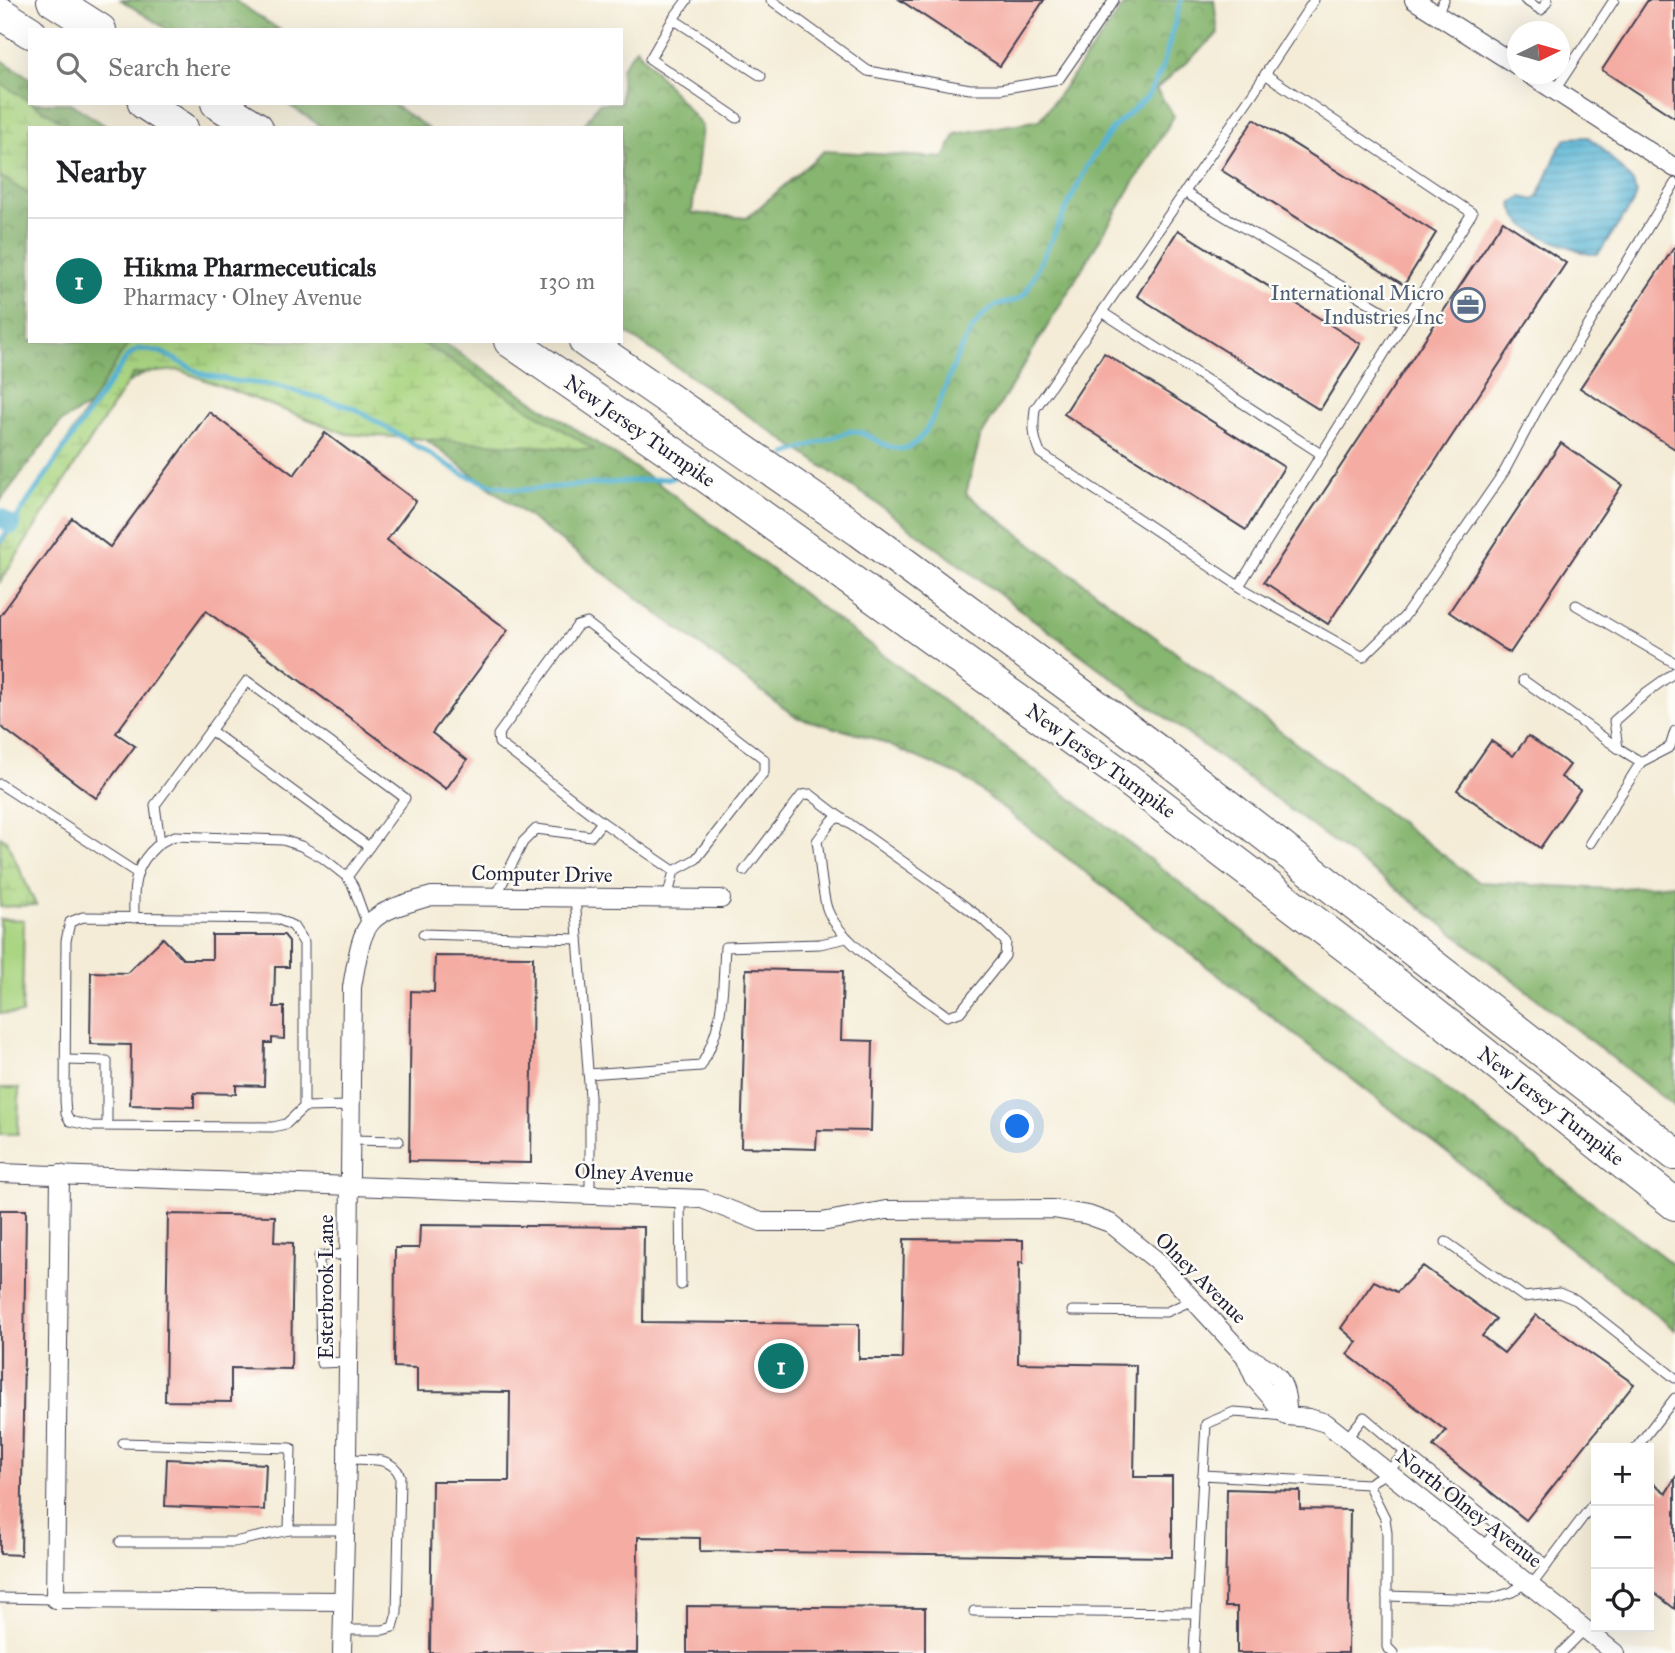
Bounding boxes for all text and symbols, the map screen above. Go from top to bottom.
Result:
north arrow [1507,21,1570,84]
search box [28,28,623,105]
icon: search [52,48,90,86]
text: Search here [108,51,231,83]
text: Nearby [56,154,146,190]
text: Hikma Pharmeceuticals [123,251,376,283]
text: 1 [74,267,84,295]
text: 130 m [539,267,595,295]
place label: International Micro Industries Inc [1270,280,1444,330]
text: Pharmacy · Olney Avenue [123,283,362,311]
office icon: International Micro Industries Inc [1449,286,1487,324]
street label: New Jersey Turnpike [559,369,721,493]
street label: New Jersey Turnpike [1021,698,1181,824]
street label: Computer Drive [471,860,613,888]
street label: New Jersey Turnpike [1472,1041,1630,1171]
your location [1000,1109,1034,1143]
street label: Olney Avenue [574,1158,694,1188]
street label: Esterbrook Lane [313,1214,339,1359]
street label: Olney Avenue [1150,1227,1252,1329]
pin: 1 [758,1340,804,1392]
street label: North Olney Avenue [1391,1443,1548,1573]
map controls [1591,1443,1654,1632]
button: + [1591,1443,1654,1506]
button: − [1591,1506,1654,1569]
button: locate [1591,1569,1654,1632]

